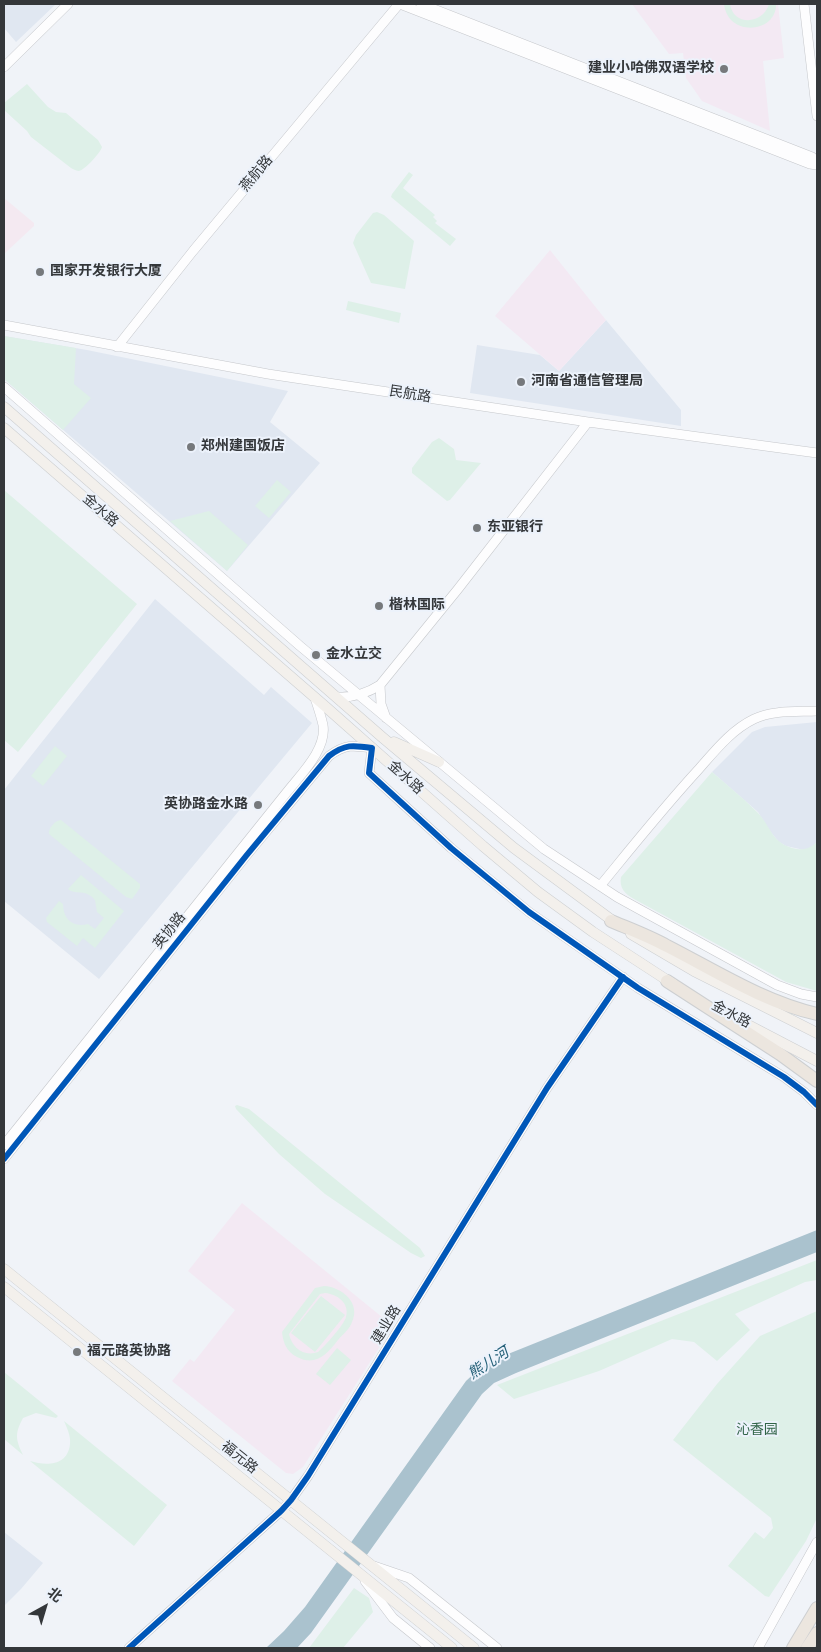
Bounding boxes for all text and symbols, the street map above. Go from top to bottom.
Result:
place label: 建业小哈佛双语学校 [588,61,714,77]
marker: 建业小哈佛双语学校 [718,63,730,75]
street label: 燕航路 [237,153,277,195]
place label: 国家开发银行大厦 [50,264,162,280]
marker: 国家开发银行大厦 [34,266,46,278]
place label: 河南省通信管理局 [531,374,643,390]
marker: 河南省通信管理局 [515,376,527,388]
street label: 民航路 [388,383,432,407]
place label: 郑州建国饭店 [201,439,285,455]
marker: 郑州建国饭店 [185,441,197,453]
street label: 金水路 [79,491,121,531]
place label: 东亚银行 [487,520,543,536]
marker: 东亚银行 [471,522,483,534]
place label: 楷林国际 [389,598,445,614]
marker: 楷林国际 [373,600,385,612]
place label: 金水立交 [326,647,382,663]
marker: 金水立交 [310,649,322,661]
street label: 金水路 [384,758,426,798]
place label: 英协路金水路 [164,797,248,813]
marker: 英协路金水路 [252,799,264,811]
street label: 英协路 [150,909,190,953]
street label: 金水路 [709,998,753,1032]
street label: 建业路 [369,1303,405,1347]
place label: 福元路英协路 [87,1344,171,1360]
water label: 熊儿河 [465,1344,513,1384]
marker: 福元路英协路 [71,1346,83,1358]
park label: 沁香园 [736,1423,778,1439]
street label: 福元路 [217,1438,261,1478]
north arrow [20,1582,70,1632]
text: 北 [43,1583,66,1607]

